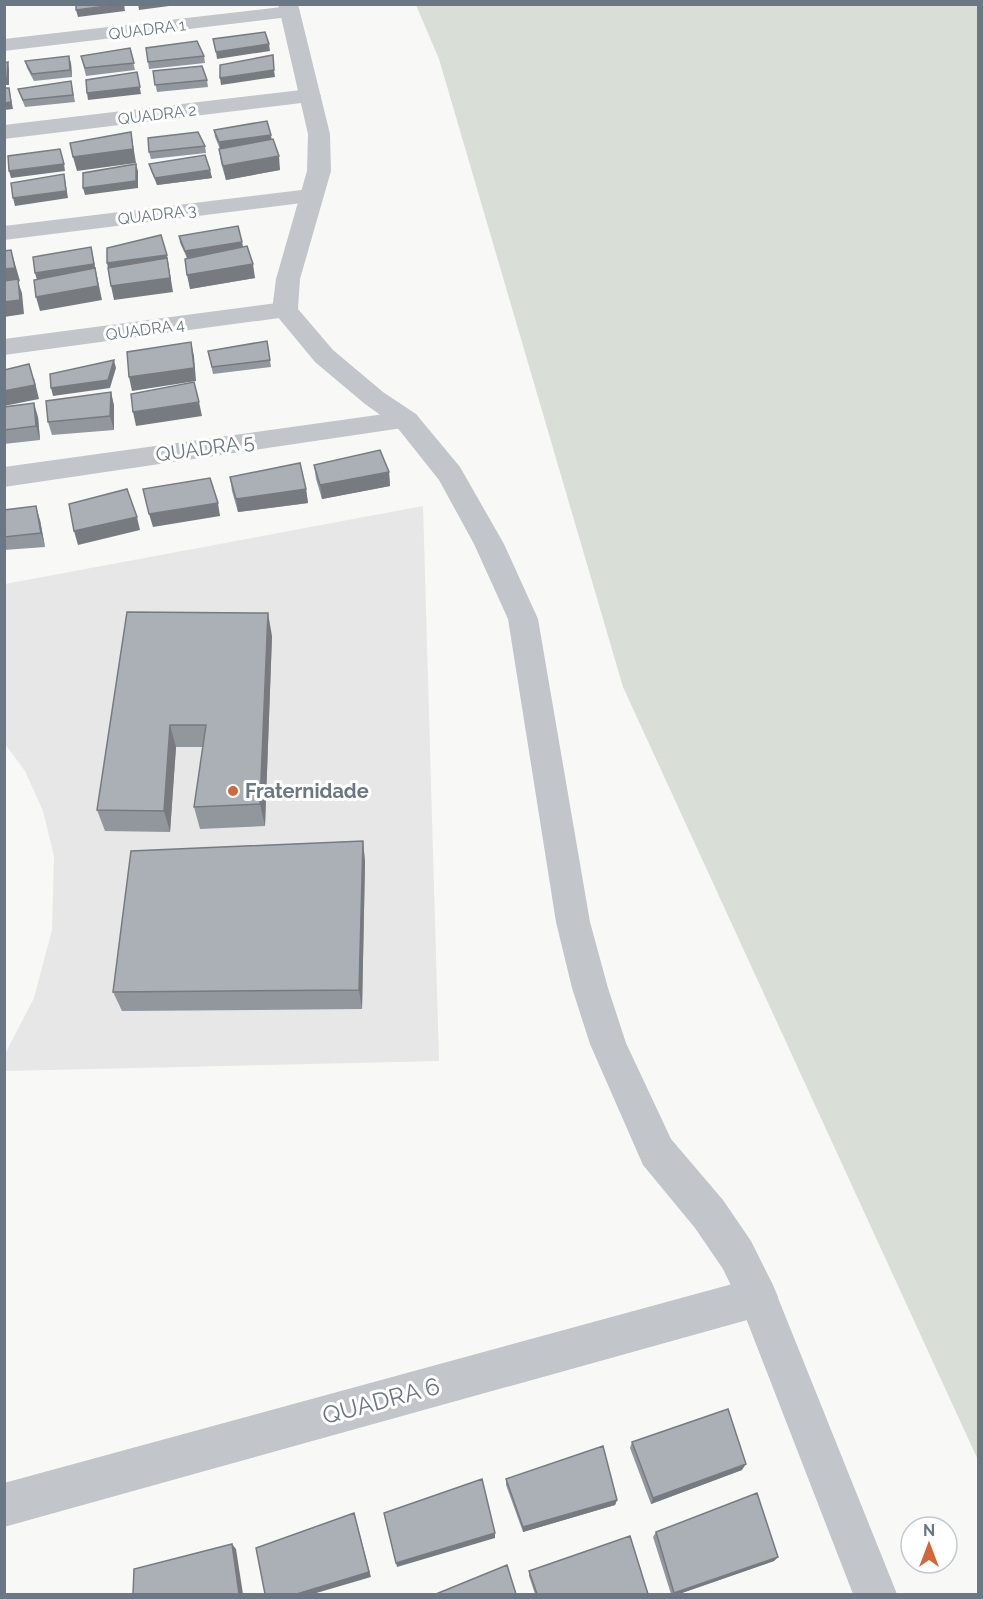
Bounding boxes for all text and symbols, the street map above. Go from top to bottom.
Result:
street label: QUADRA 1 [107,15,187,44]
street label: QUADRA 2 [117,100,197,129]
street label: QUADRA 3 [117,200,198,229]
street label: QUADRA 4 [104,315,186,344]
street label: QUADRA 5 [154,429,256,467]
place label: Fraternidade [245,779,369,803]
marker: Fraternidade [226,784,240,798]
street label: QUADRA 6 [319,1371,443,1430]
north arrow [899,1515,959,1575]
text: N [923,1521,935,1540]

